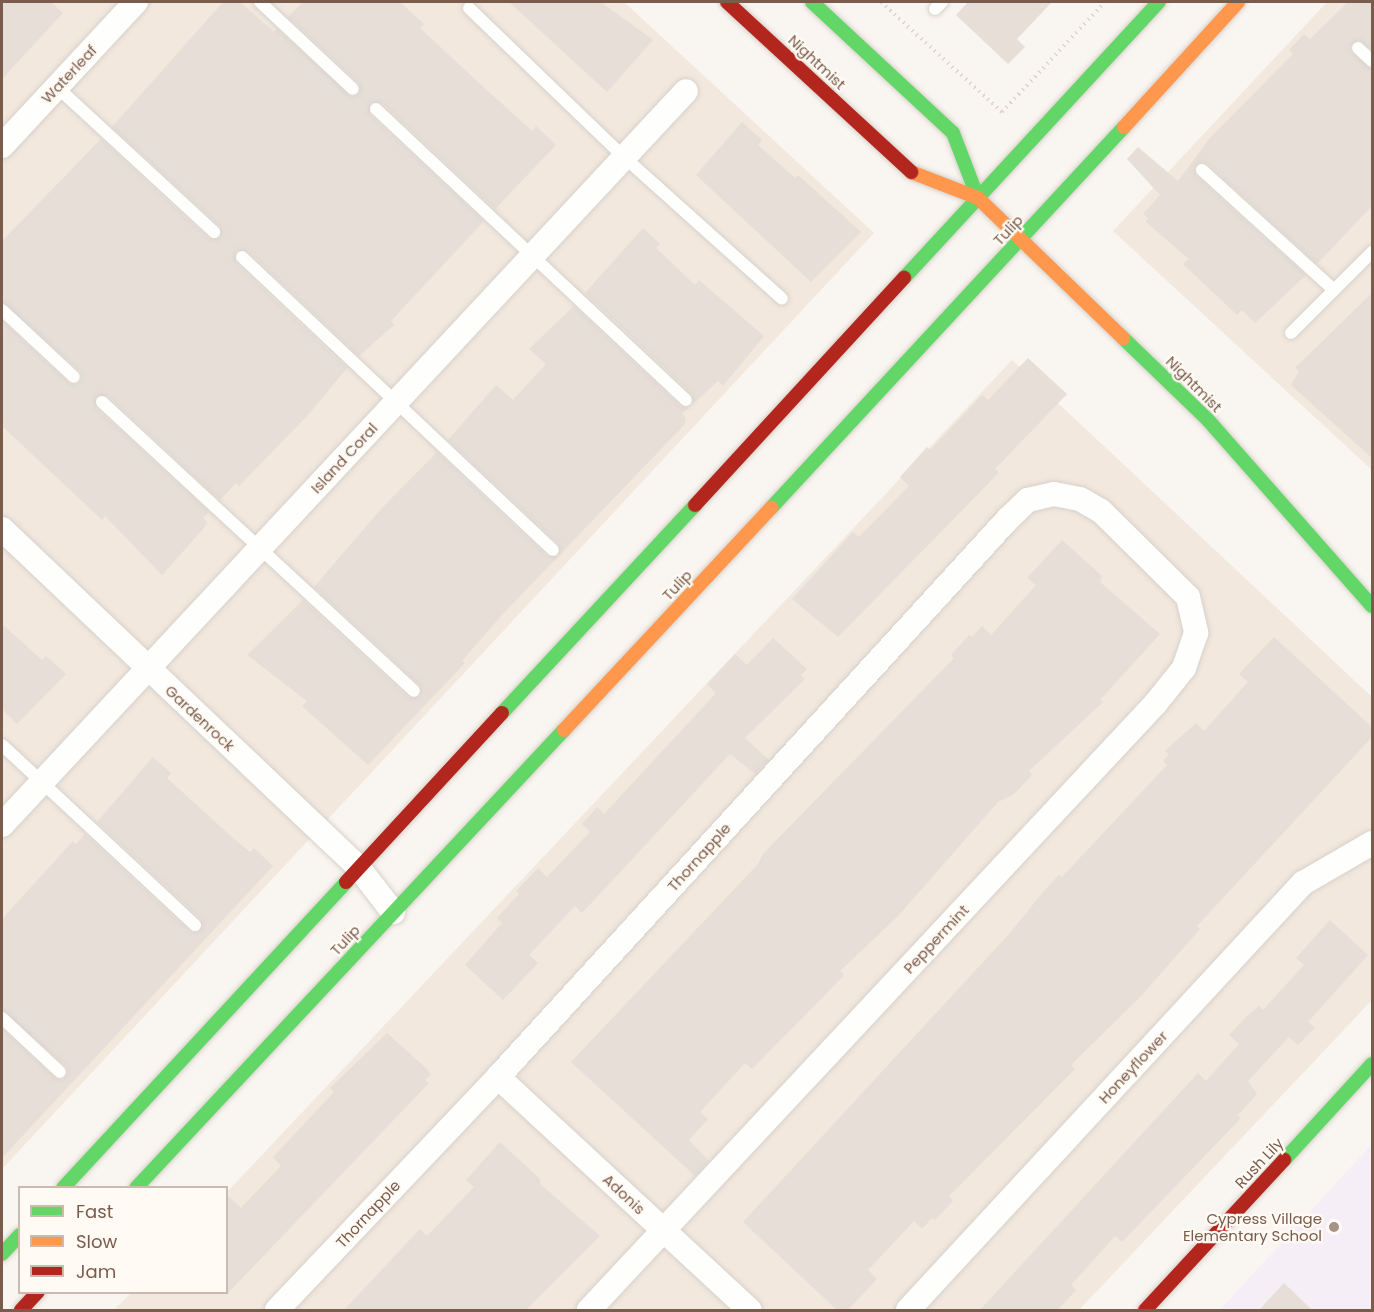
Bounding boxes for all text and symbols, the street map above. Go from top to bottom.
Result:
street label: Nightmist [785,31,849,93]
street label: Waterleaf [37,41,101,107]
street label: Tulip [989,211,1027,249]
street label: Nightmist [1162,352,1226,416]
street label: Island Coral [307,419,381,497]
street label: Tulip [658,566,696,604]
street label: Gardenrock [162,681,238,755]
street label: Thornapple [664,819,734,895]
street label: Peppermint [900,901,972,977]
street label: Tulip [326,921,364,959]
street label: Honeyflower [1095,1027,1171,1107]
street label: Rush Lily [1231,1134,1287,1192]
street label: Adonis [599,1170,649,1218]
street label: Thornapple [332,1176,404,1252]
legend [18,1186,228,1294]
text: Fast [76,1199,113,1224]
place label: Cypress Village Elementary School [1183,1209,1322,1244]
marker: Cypress Village Elementary School [1327,1220,1341,1234]
text: Slow [76,1229,117,1254]
text: Jam [76,1259,116,1284]

